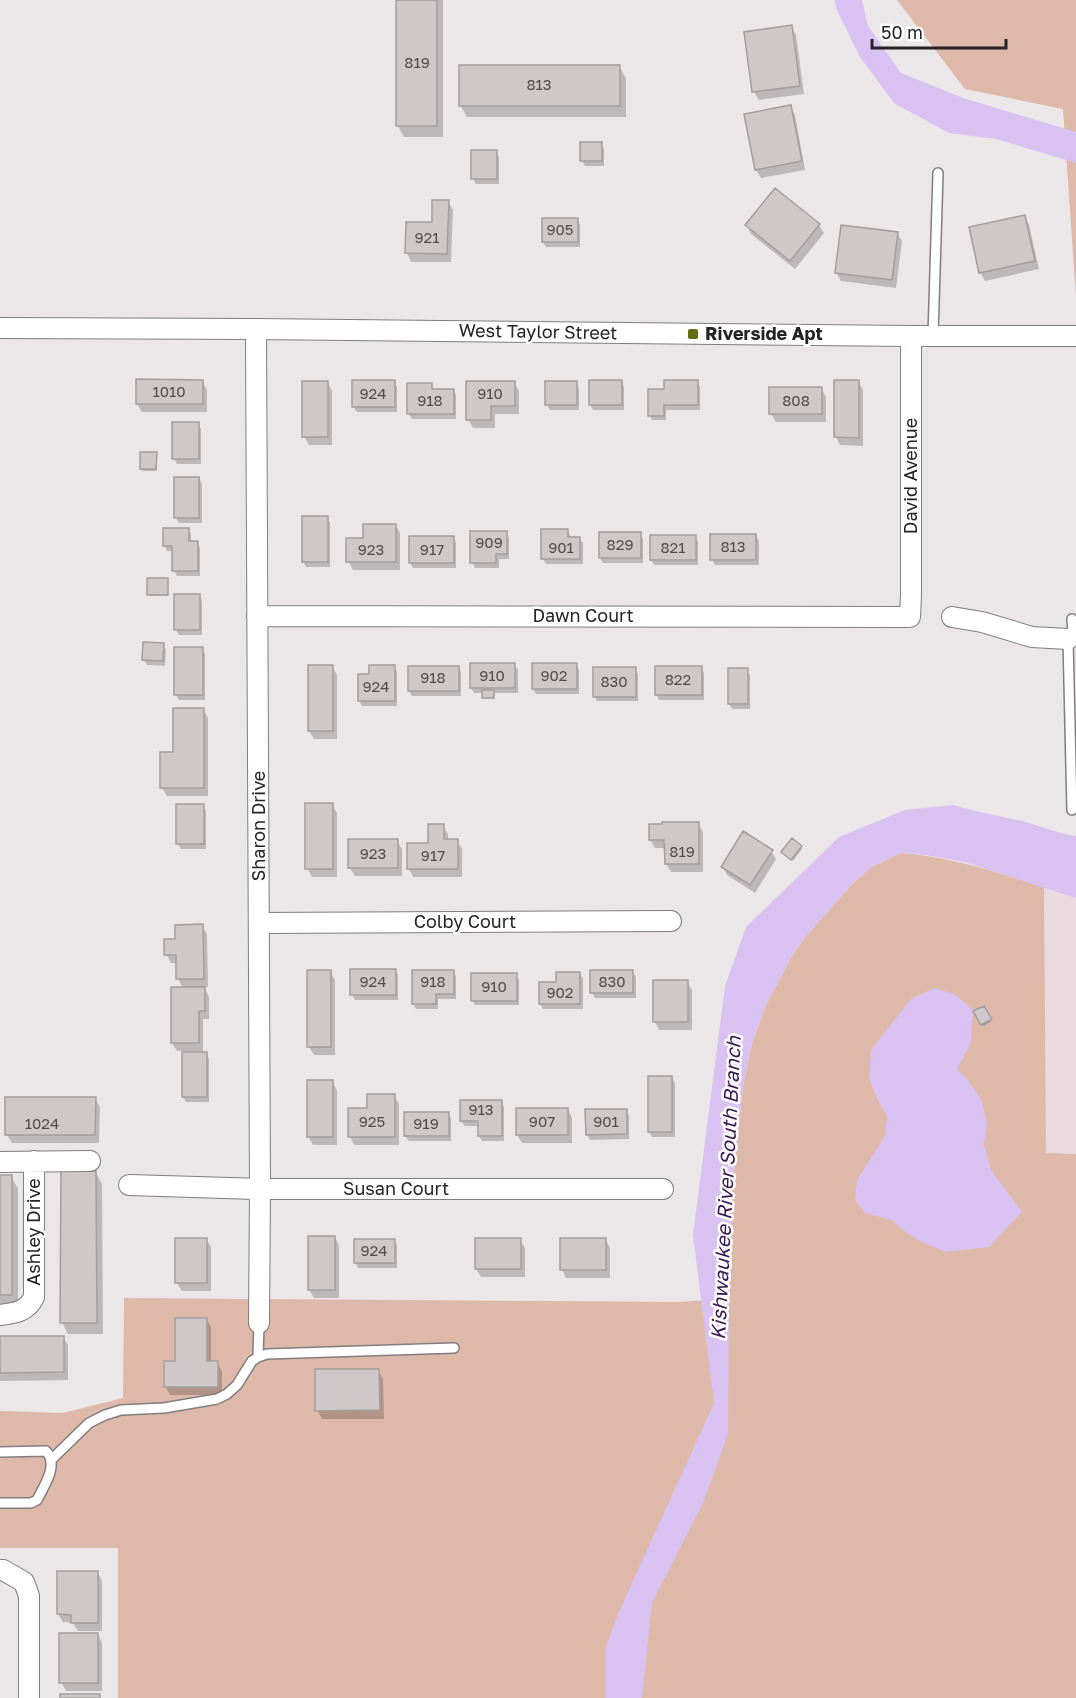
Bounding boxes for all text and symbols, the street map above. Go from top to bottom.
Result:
scale bar [872,12,1006,50]
text: 50 m [881,21,923,43]
house number: 819 [404,53,430,71]
house number: 813 [526,75,552,93]
house number: 905 [546,220,574,238]
house number: 921 [414,228,440,246]
street label: West Taylor Street [458,319,618,343]
place label: Riverside Apt [705,322,823,344]
marker: Riverside Apt [686,327,700,341]
house number: 1010 [152,382,186,400]
house number: 924 [360,384,386,402]
house number: 910 [477,384,503,402]
house number: 918 [417,391,443,409]
house number: 808 [782,391,810,409]
street label: David Avenue [899,418,921,534]
house number: 909 [475,533,503,551]
house number: 829 [607,535,633,553]
house number: 813 [720,537,746,555]
house number: 901 [548,538,574,556]
house number: 821 [660,538,686,556]
house number: 923 [358,540,384,558]
house number: 917 [420,540,444,558]
street label: Dawn Court [532,604,634,626]
house number: 910 [479,666,505,684]
house number: 902 [540,666,568,684]
house number: 918 [420,668,446,686]
house number: 822 [665,670,691,688]
house number: 830 [600,672,628,690]
house number: 924 [363,677,389,695]
street label: Sharon Drive [247,771,269,881]
house number: 819 [669,842,695,860]
house number: 923 [360,844,386,862]
house number: 917 [421,846,445,864]
street label: Colby Court [414,910,516,932]
house number: 924 [360,972,386,990]
house number: 918 [420,972,446,990]
house number: 830 [598,972,626,990]
house number: 910 [481,977,507,995]
house number: 902 [546,983,574,1001]
water label: Kishwaukee River South Branch [705,1035,745,1341]
house number: 913 [468,1100,494,1118]
house number: 925 [359,1112,385,1130]
house number: 907 [529,1112,555,1130]
house number: 901 [593,1112,619,1130]
house number: 1024 [25,1114,59,1132]
house number: 919 [413,1114,439,1132]
street label: Susan Court [343,1177,449,1199]
street label: Ashley Drive [22,1178,44,1286]
house number: 924 [361,1241,387,1259]

